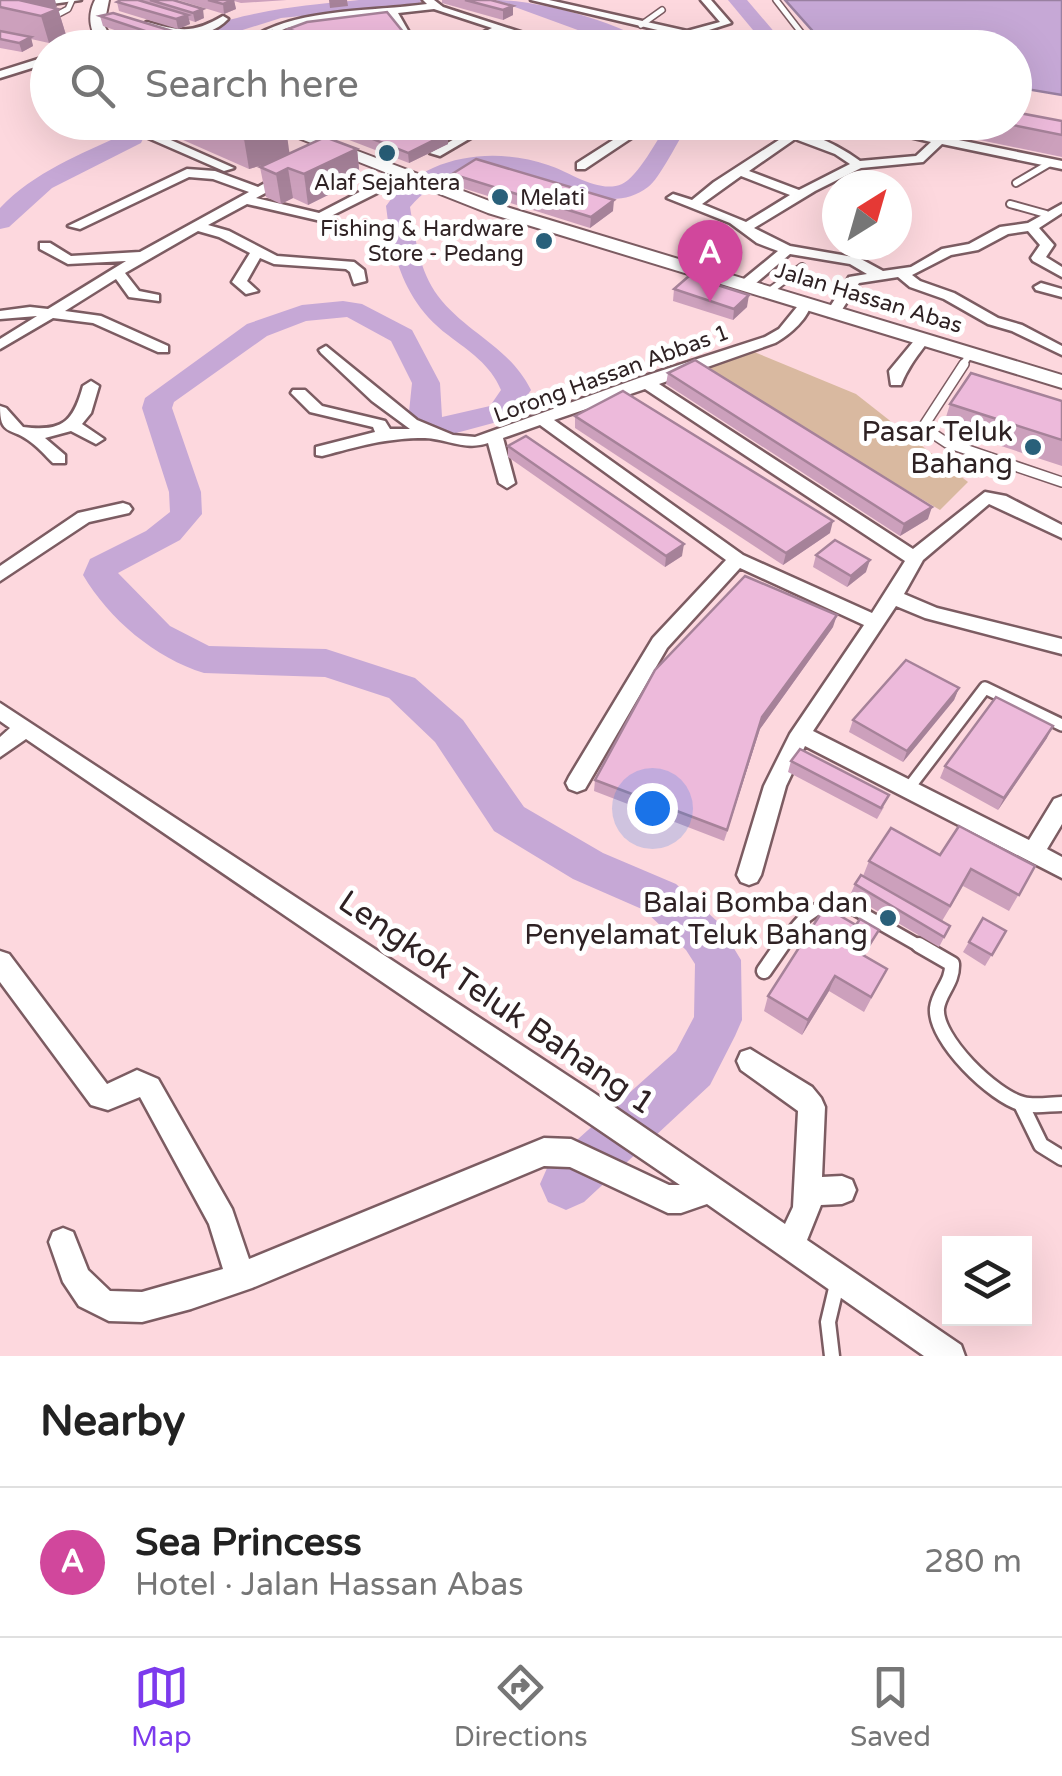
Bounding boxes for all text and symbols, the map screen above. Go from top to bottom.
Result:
search box [30,30,1032,140]
icon: search [65,58,120,113]
text: Search here [145,62,359,108]
marker: Alaf Sejahtera [376,142,398,164]
place label: Alaf Sejahtera [314,170,460,196]
north arrow [822,170,912,260]
place label: Melati [520,185,585,211]
marker: Melati [489,186,511,208]
place label: Fishing & Hardware Store - Pedang [320,216,524,267]
pin: A [678,220,742,302]
marker: Fishing & Hardware Store - Pedang [533,230,555,252]
street label: Jalan Hassan Abas [772,257,965,339]
street label: Lorong Hassan Abbas 1 [490,319,733,429]
place label: Pasar Teluk Bahang [862,415,1013,481]
marker: Pasar Teluk Bahang [1022,436,1044,458]
your location [627,783,678,834]
street label: Lengkok Teluk Bahang 1 [331,883,662,1123]
place label: Balai Bomba dan Penyelamat Teluk Bahang [524,886,868,952]
marker: Balai Bomba dan Penyelamat Teluk Bahang [877,907,899,929]
map controls [942,1236,1032,1326]
button: layers [942,1236,1032,1326]
text: Nearby [40,1396,185,1447]
text: Sea Princess [135,1520,362,1566]
text: A [61,1543,84,1581]
text: 280 m [924,1543,1022,1581]
text: Hotel · Jalan Hassan Abas [135,1566,524,1604]
tab: Map [131,1660,192,1754]
tab: Directions [454,1660,588,1754]
tab: Saved [850,1660,931,1754]

